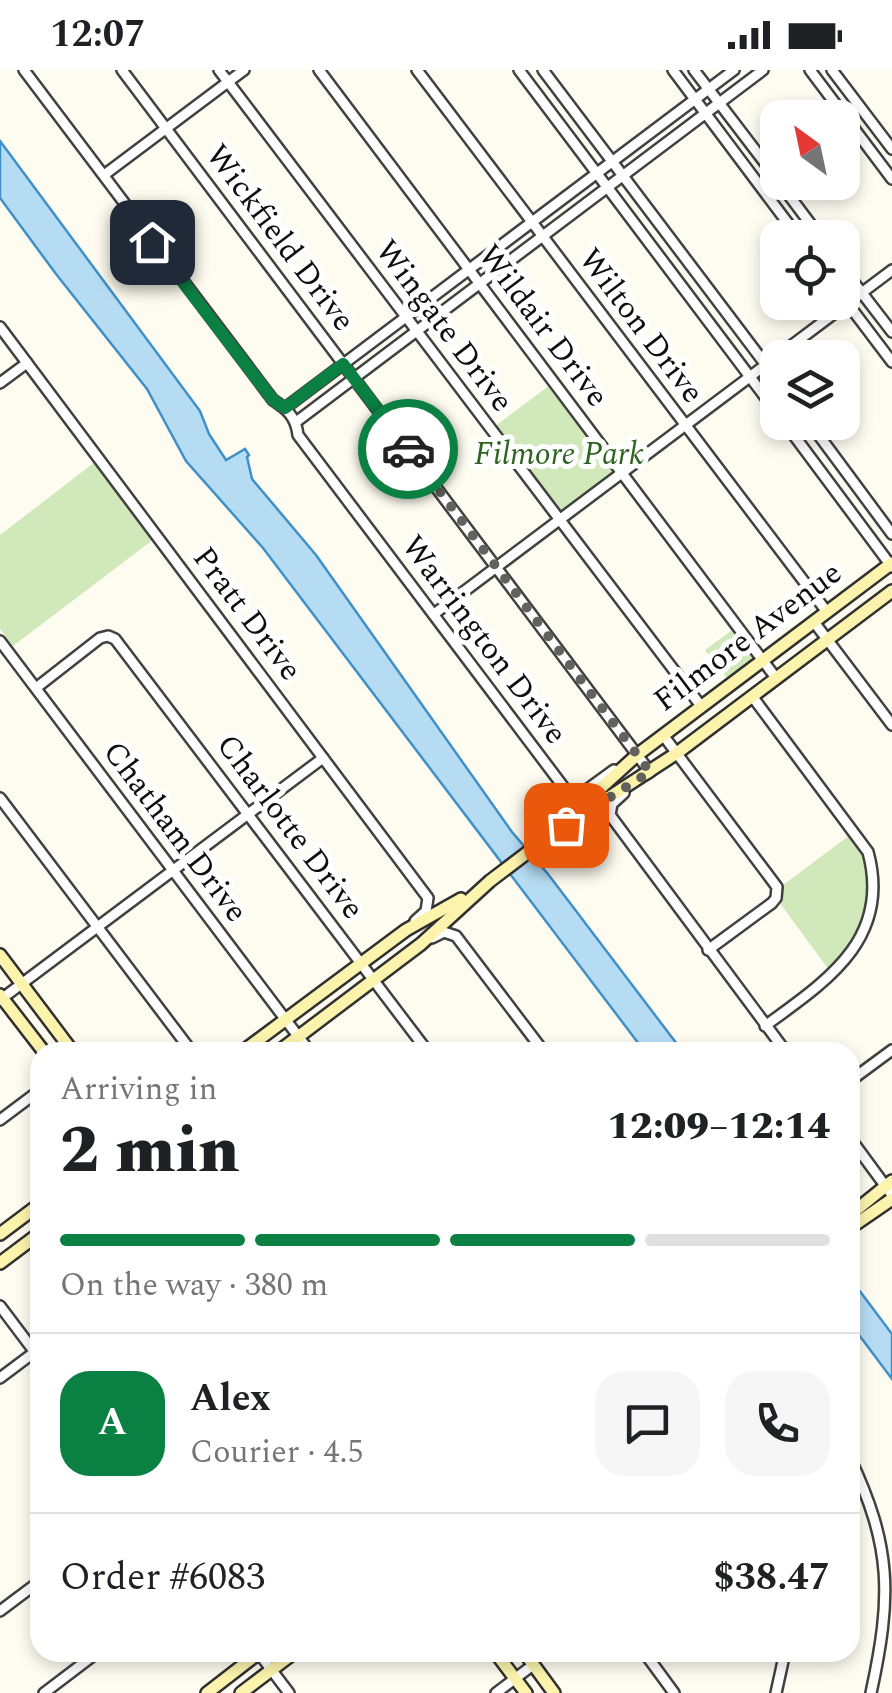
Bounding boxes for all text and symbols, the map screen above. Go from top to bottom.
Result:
text: 12:07 [50,6,145,64]
north arrow [760,100,860,200]
map controls [760,100,860,440]
street label: Wickfield Drive [193,134,367,342]
pin [110,200,195,285]
icon: home [125,215,180,270]
button: locate [760,220,860,320]
street label: Wingate Drive [363,229,525,423]
street label: Wildair Drive [465,234,621,418]
street label: Wilton Drive [566,238,716,414]
button: layers [760,340,860,440]
courier [358,399,458,499]
icon: car [381,422,436,477]
park label: Filmore Park [474,430,644,479]
street label: Warrington Drive [389,525,579,755]
street label: Pratt Drive [180,536,314,692]
street label: Filmore Avenue [643,550,853,724]
street label: Charlotte Drive [204,724,376,930]
street label: Chatham Drive [90,731,260,933]
pin [524,783,609,868]
icon: bag [539,798,594,853]
text: Arriving in [60,1065,217,1114]
text: 12:09–12:14 [607,1098,830,1156]
text: 2 min [60,1102,240,1201]
text: On the way · 380 m [60,1261,328,1310]
text: Alex [190,1370,271,1428]
button: chat [595,1371,700,1476]
button: phone [725,1371,830,1476]
text: A [98,1394,127,1452]
text: Courier · 4.5 [190,1428,363,1477]
text: Order #6083 [60,1549,265,1607]
text: $38.47 [713,1549,830,1607]

